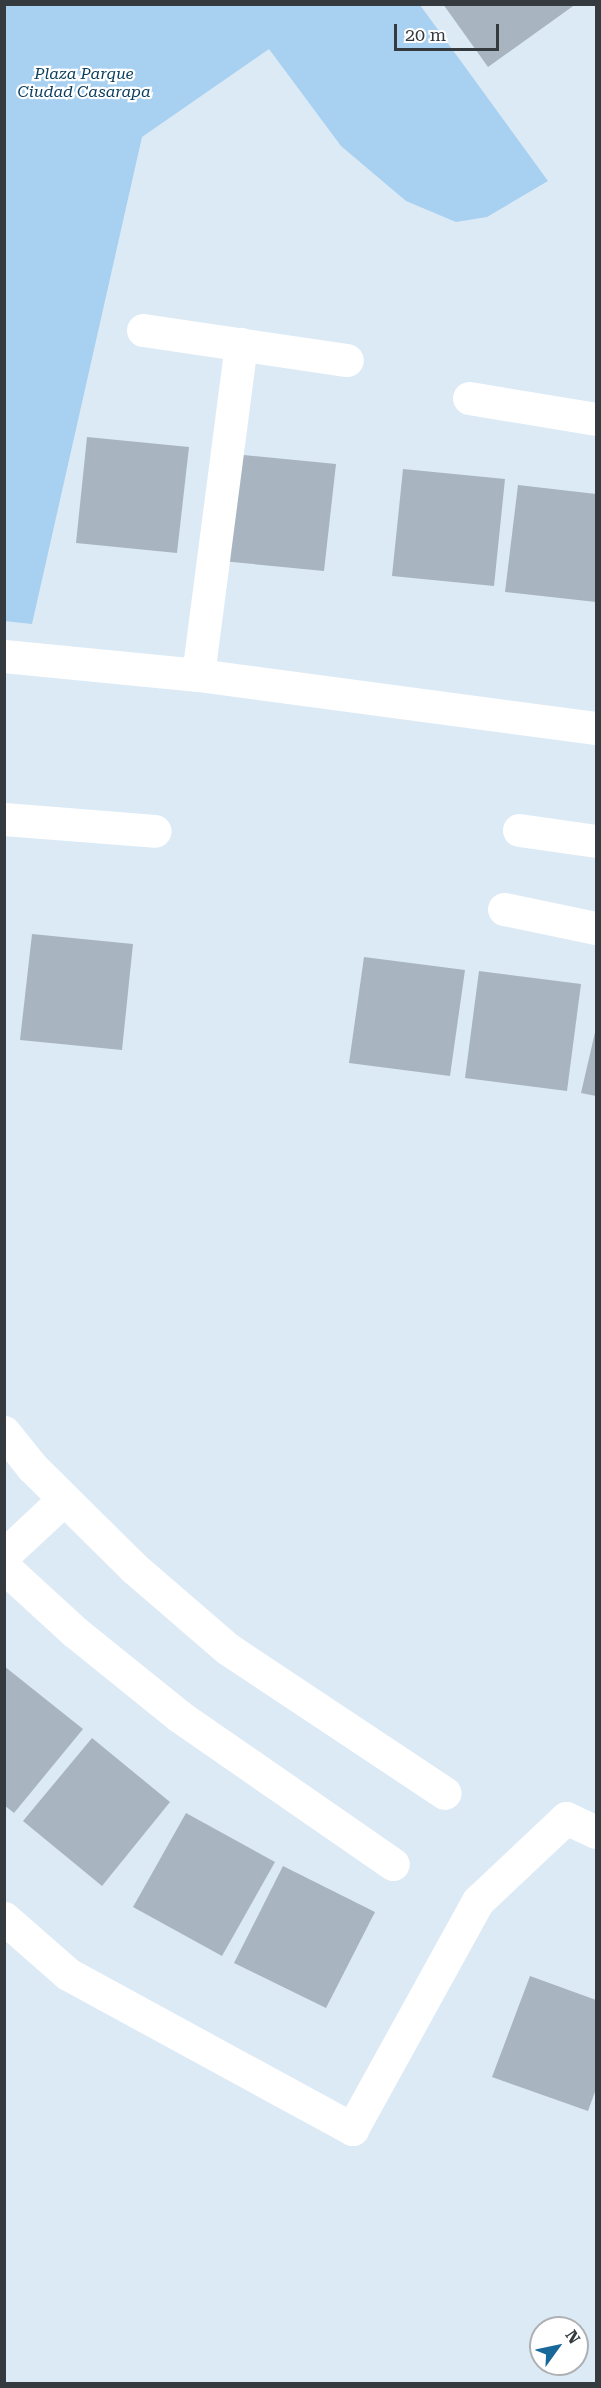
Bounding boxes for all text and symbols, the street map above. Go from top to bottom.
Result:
scale bar [397,12,502,50]
text: 20 m [405,24,446,45]
park label: Plaza Parque Ciudad Casarapa [17,64,151,102]
north arrow [529,2316,589,2376]
text: N [562,2327,584,2347]

